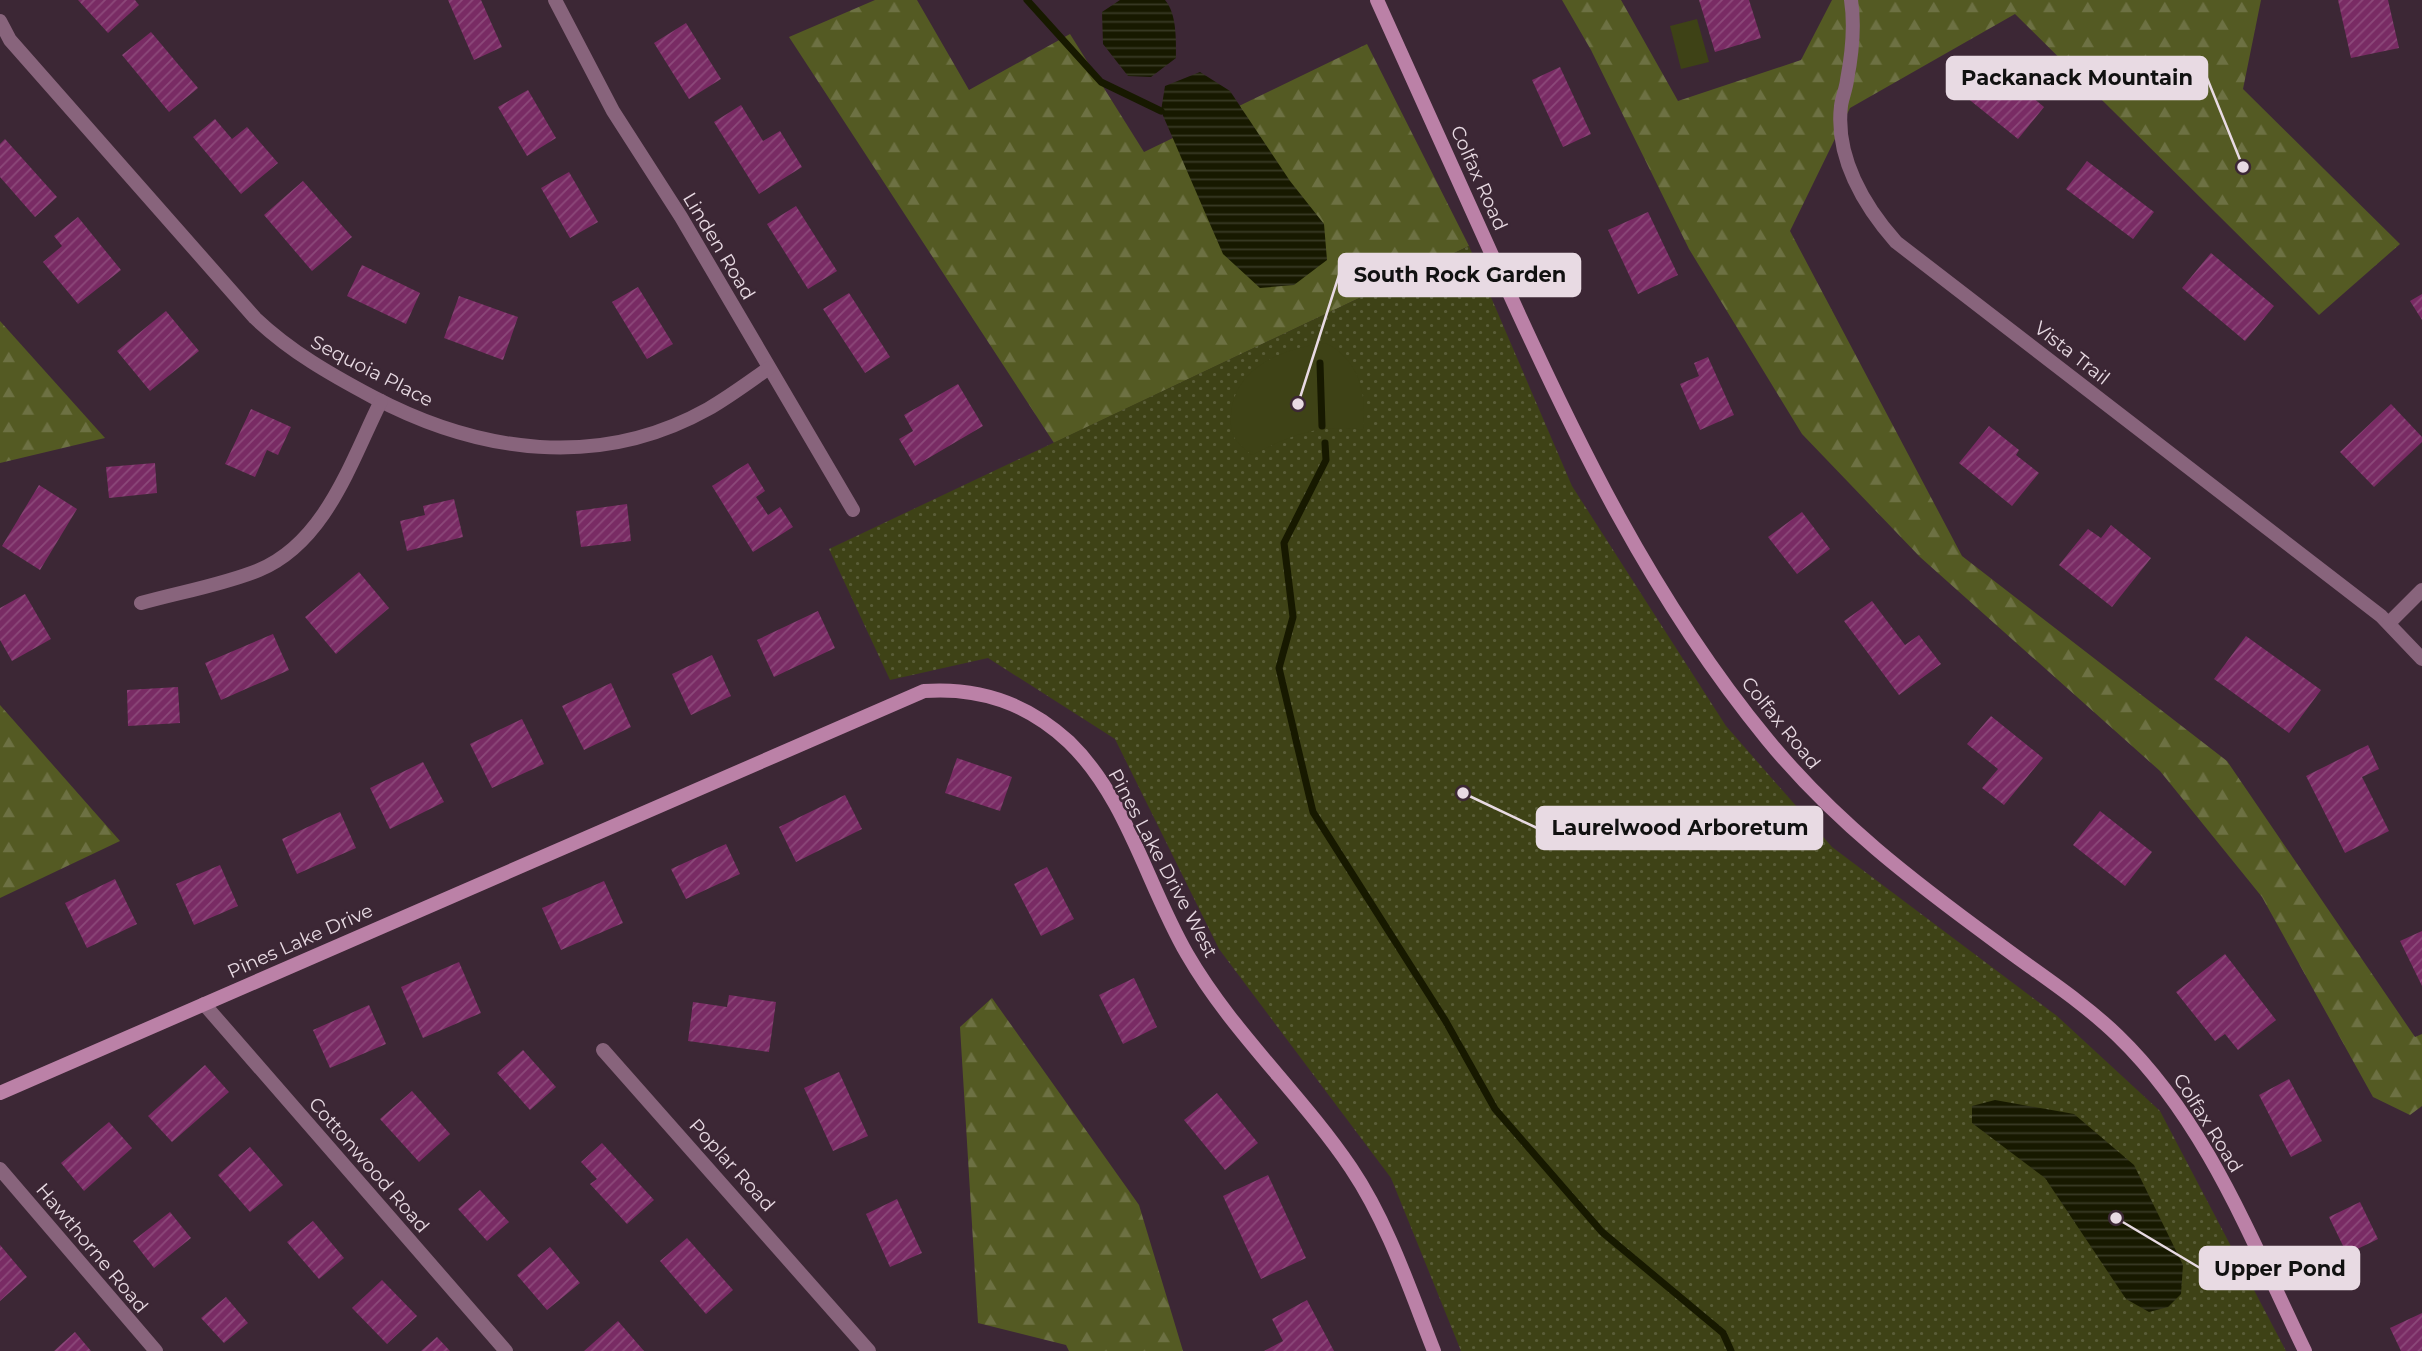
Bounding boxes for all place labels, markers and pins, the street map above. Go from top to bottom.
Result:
callout: Packanack Mountain [1947,57,2207,99]
callout: South Rock Garden [1339,254,1580,296]
callout: Laurelwood Arboretum [1537,807,1822,849]
callout: Upper Pond [2200,1247,2359,1289]

